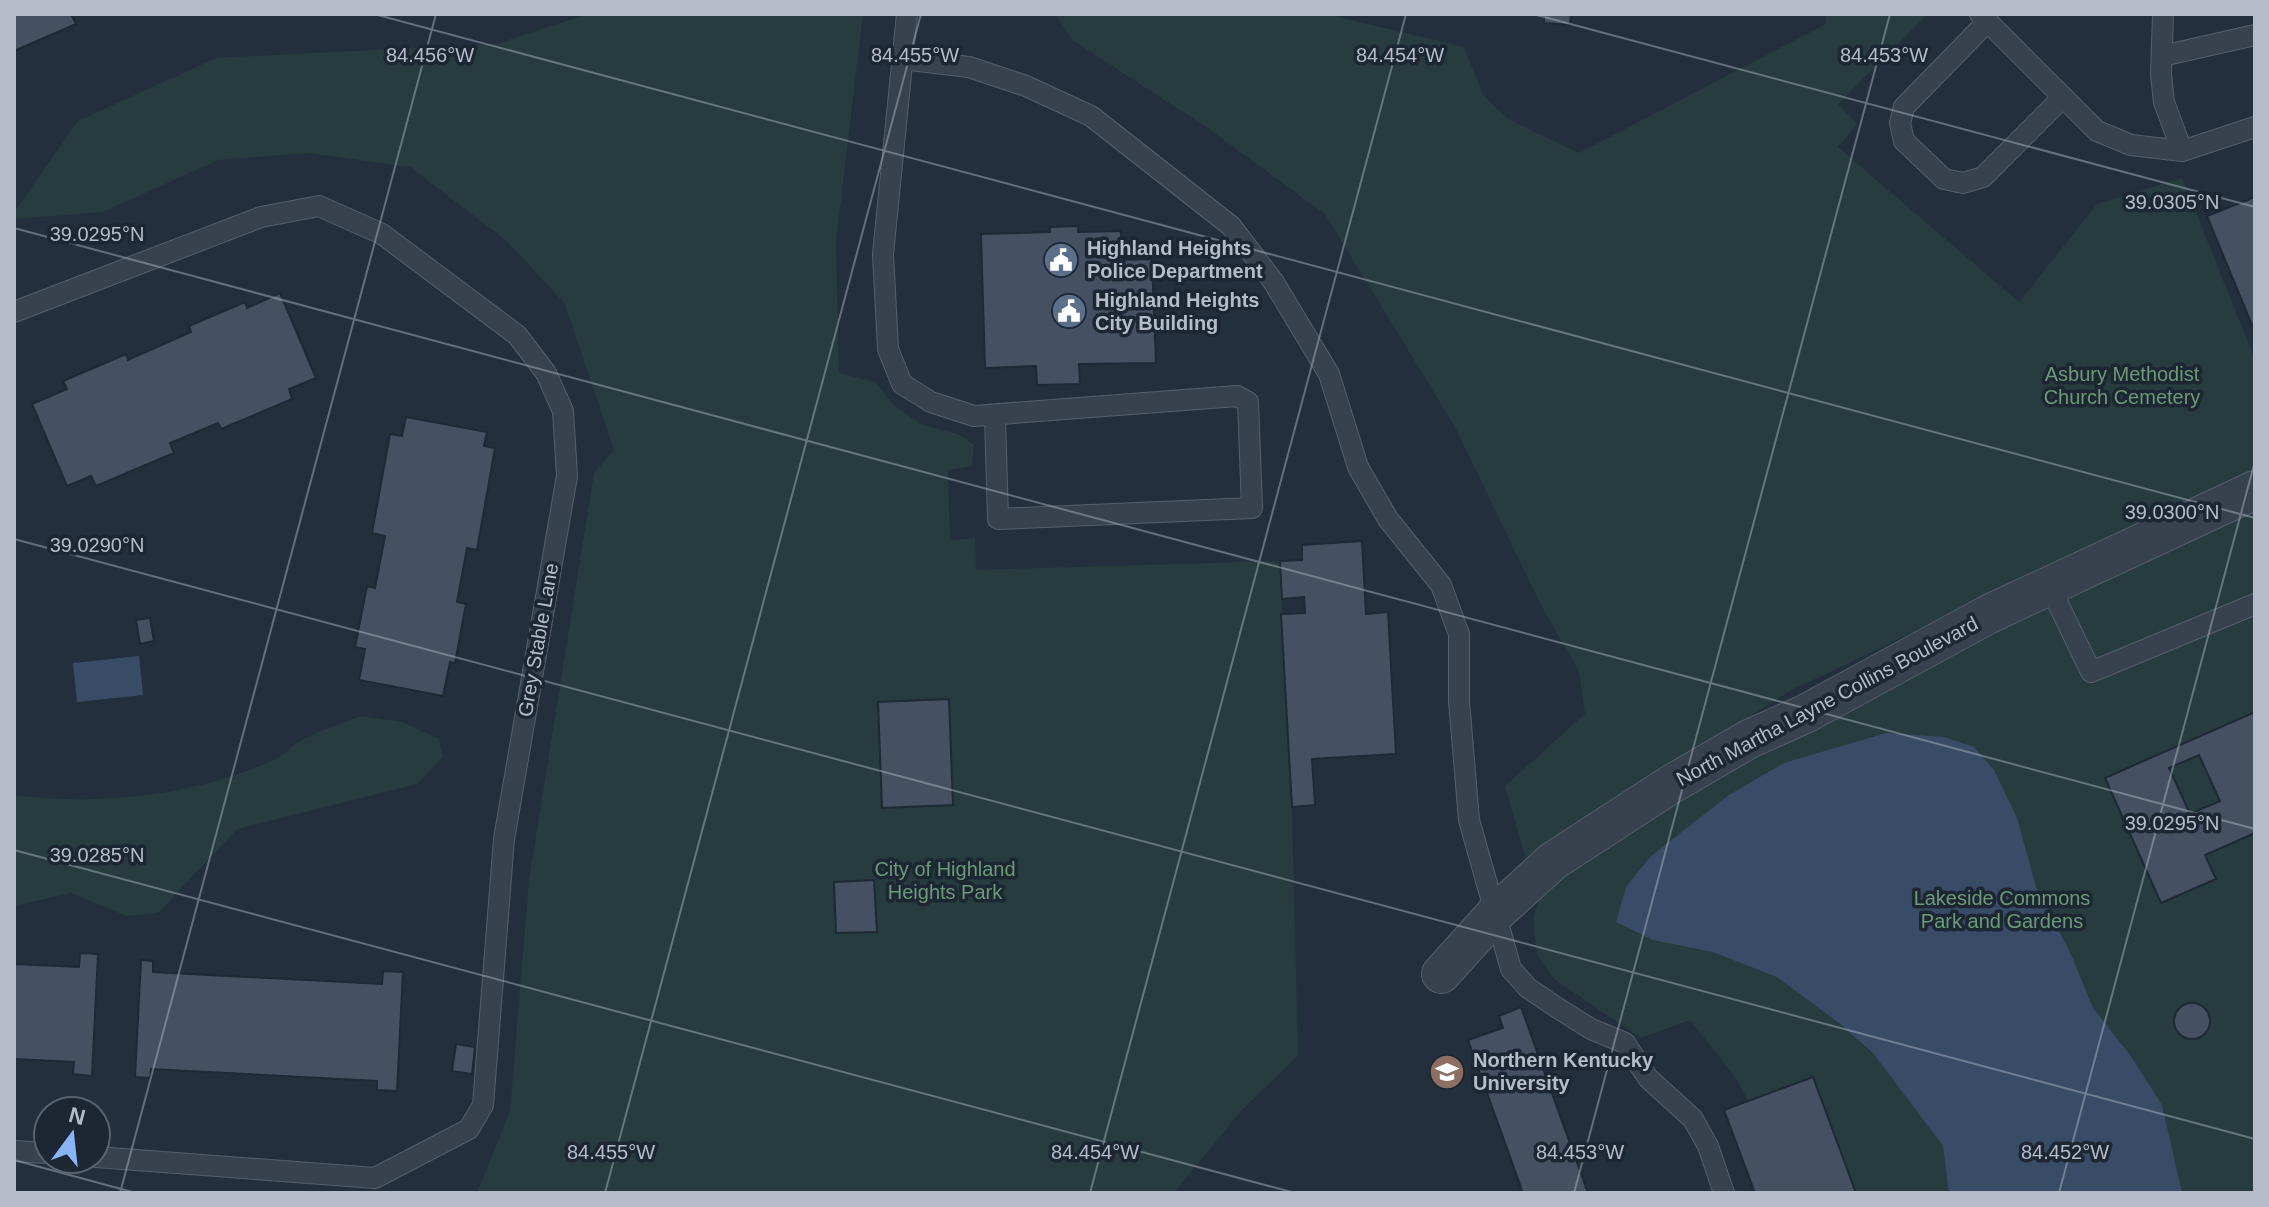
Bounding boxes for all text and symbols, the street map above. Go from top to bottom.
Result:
text: 84.456°W [386,44,474,66]
text: 84.455°W [871,44,959,66]
text: 84.454°W [1356,44,1444,66]
text: 84.453°W [1840,44,1928,66]
text: 39.0305°N [2125,191,2219,213]
text: 39.0295°N [50,223,144,245]
place label: Highland Heights Police Department [1087,237,1263,282]
public building icon: Highland Heights Police Department [1042,241,1080,279]
place label: Highland Heights City Building [1095,289,1259,334]
public building icon: Highland Heights City Building [1050,292,1088,330]
park label: Asbury Methodist Church Cemetery [2044,363,2200,408]
text: 39.0300°N [2125,501,2219,523]
text: 39.0290°N [50,534,144,556]
street label: Grey Stable Lane [514,561,562,719]
street label: North Martha Layne Collins Boulevard [1673,612,1981,790]
text: 39.0295°N [2125,812,2219,834]
text: 39.0285°N [50,844,144,866]
park label: City of Highland Heights Park [874,858,1016,903]
park label: Lakeside Commons Park and Gardens [1914,887,2090,932]
place label: Northern Kentucky University [1473,1049,1654,1094]
school or university icon: Northern Kentucky University [1428,1053,1466,1091]
north arrow [32,1095,112,1175]
text: N [66,1102,88,1130]
text: 84.455°W [567,1141,655,1163]
text: 84.454°W [1051,1141,1139,1163]
text: 84.453°W [1536,1141,1624,1163]
text: 84.452°W [2021,1141,2109,1163]

